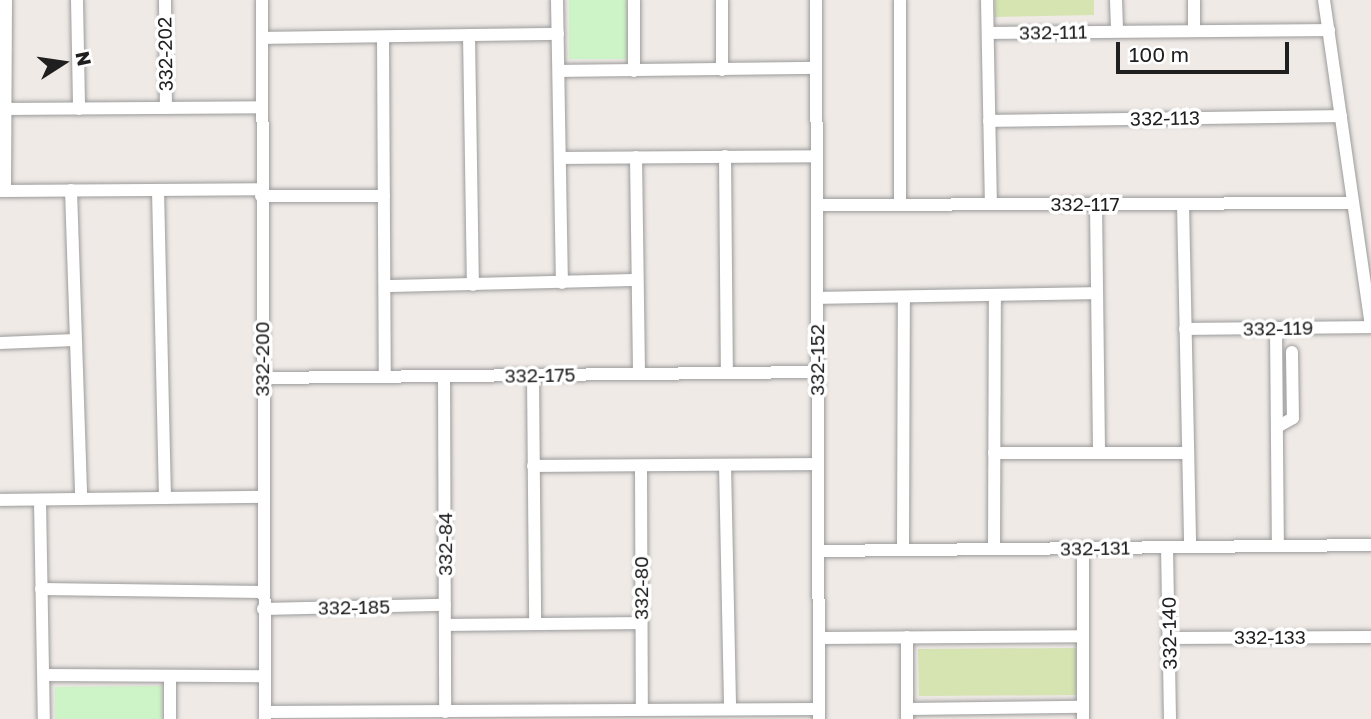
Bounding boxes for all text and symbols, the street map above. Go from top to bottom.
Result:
street label: 332-202 [153,17,177,91]
street label: 332-111 [1019,20,1087,44]
north arrow [28,28,98,98]
scale bar [1119,28,1292,72]
text: 100 m [1129,41,1189,67]
text: N [71,49,97,68]
street label: 332-113 [1130,106,1200,130]
street label: 332-117 [1051,193,1119,215]
street label: 332-119 [1243,316,1313,340]
street label: 332-200 [251,321,273,397]
street label: 332-152 [806,324,828,396]
street label: 332-175 [504,363,576,387]
street label: 332-84 [434,512,456,576]
street label: 332-131 [1060,536,1130,560]
street label: 332-80 [630,556,652,620]
street label: 332-185 [318,595,390,619]
street label: 332-140 [1157,596,1181,670]
street label: 332-133 [1234,626,1306,648]

